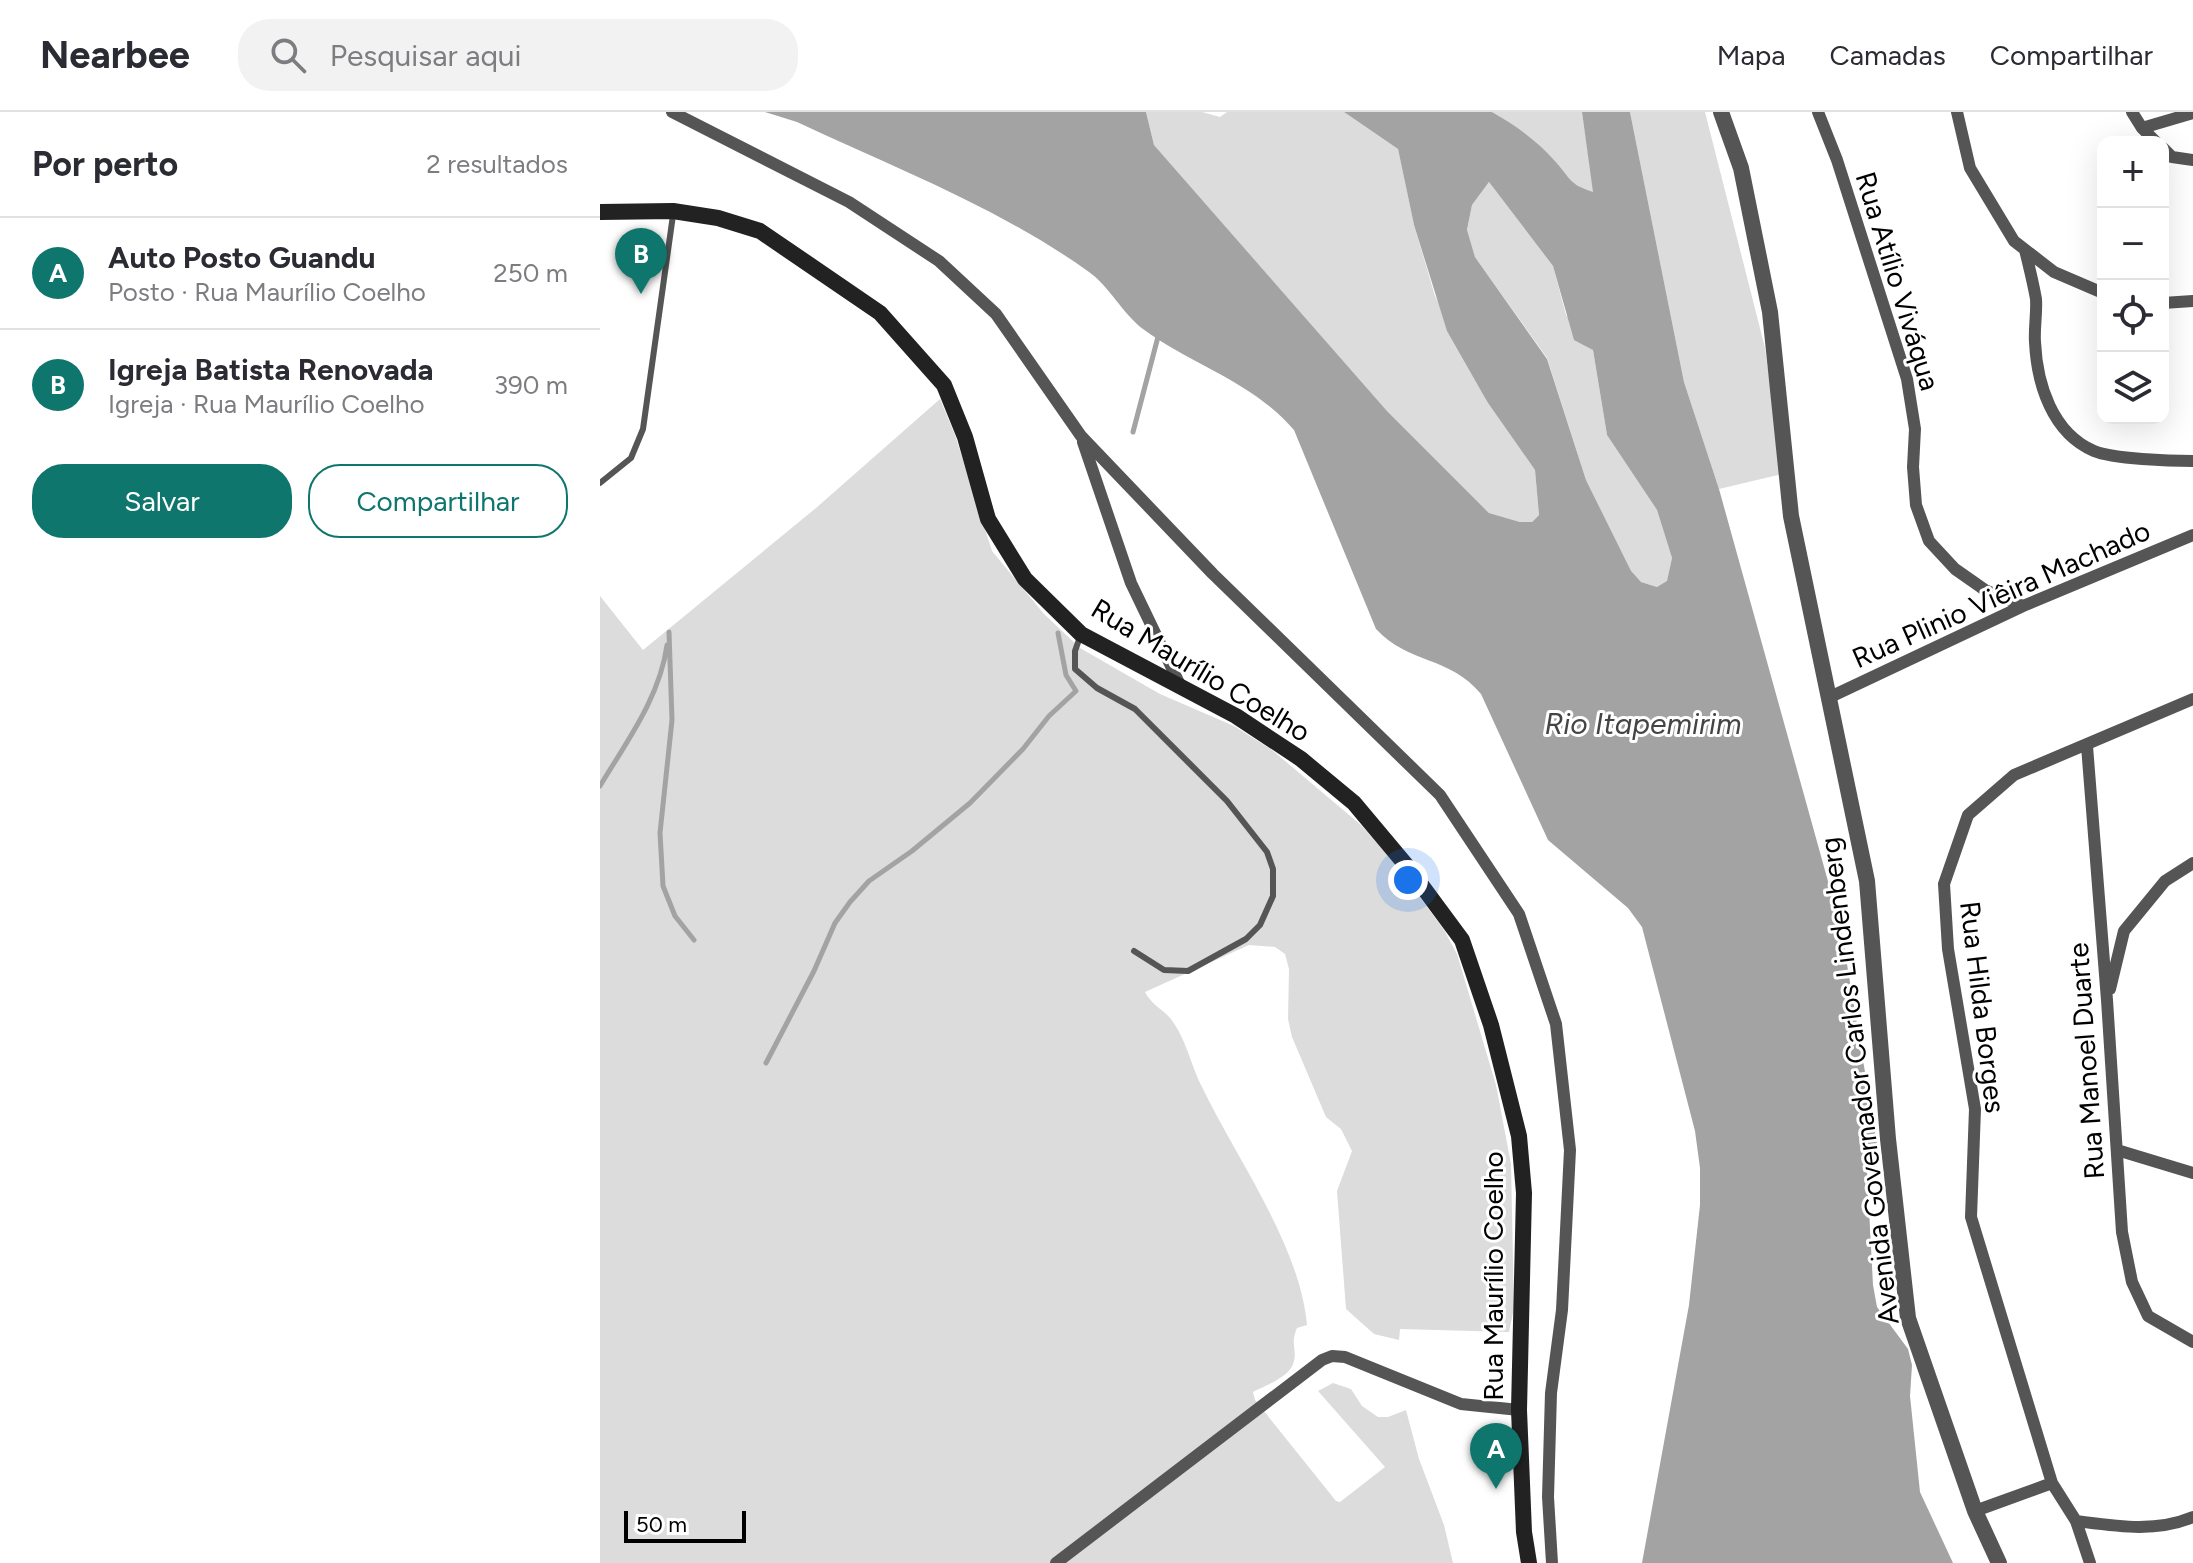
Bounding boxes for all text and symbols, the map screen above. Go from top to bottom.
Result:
search box [238,19,798,91]
text: Nearbee [40,32,190,78]
icon: search [266,33,310,77]
text: Pesquisar aqui [330,37,521,74]
text: Mapa [1717,38,1786,72]
text: Camadas [1830,38,1946,72]
text: Compartilhar [1990,38,2153,72]
map controls [2097,136,2169,424]
button: + [2097,136,2169,208]
text: Por perto [32,144,178,185]
text: 2 resultados [426,148,568,180]
street label: Rua Atílio Viváqua [1849,168,1947,394]
button: − [2097,208,2169,280]
pin: B [615,228,667,294]
text: Auto Posto Guandu [108,239,376,276]
text: A [49,257,67,289]
text: 250 m [493,257,568,289]
text: Posto · Rua Maurílio Coelho [108,276,426,308]
button: locate [2097,280,2169,352]
text: Igreja Batista Renovada [108,351,434,388]
button: layers [2097,352,2169,424]
text: B [50,369,66,401]
text: 390 m [494,369,568,401]
text: Igreja · Rua Maurílio Coelho [108,388,425,420]
button: Salvar [32,464,292,538]
button: Compartilhar [308,464,568,538]
street label: Rua Plinio Viêira Machado [1847,513,2155,675]
street label: Rua Maurílio Coelho [1085,591,1317,749]
water label: Rio Itapemirim [1544,705,1742,742]
street label: Avenida Governador Carlos Lindenberg [1812,835,1906,1327]
your location [1388,860,1428,900]
street label: Rua Hilda Borges [1953,899,2013,1115]
street label: Rua Manoel Duarte [2061,942,2111,1180]
street label: Rua Maurílio Coelho [1476,1151,1510,1401]
pin: A [1470,1423,1522,1489]
scale bar [624,1507,746,1543]
text: 50 m [636,1511,687,1538]

